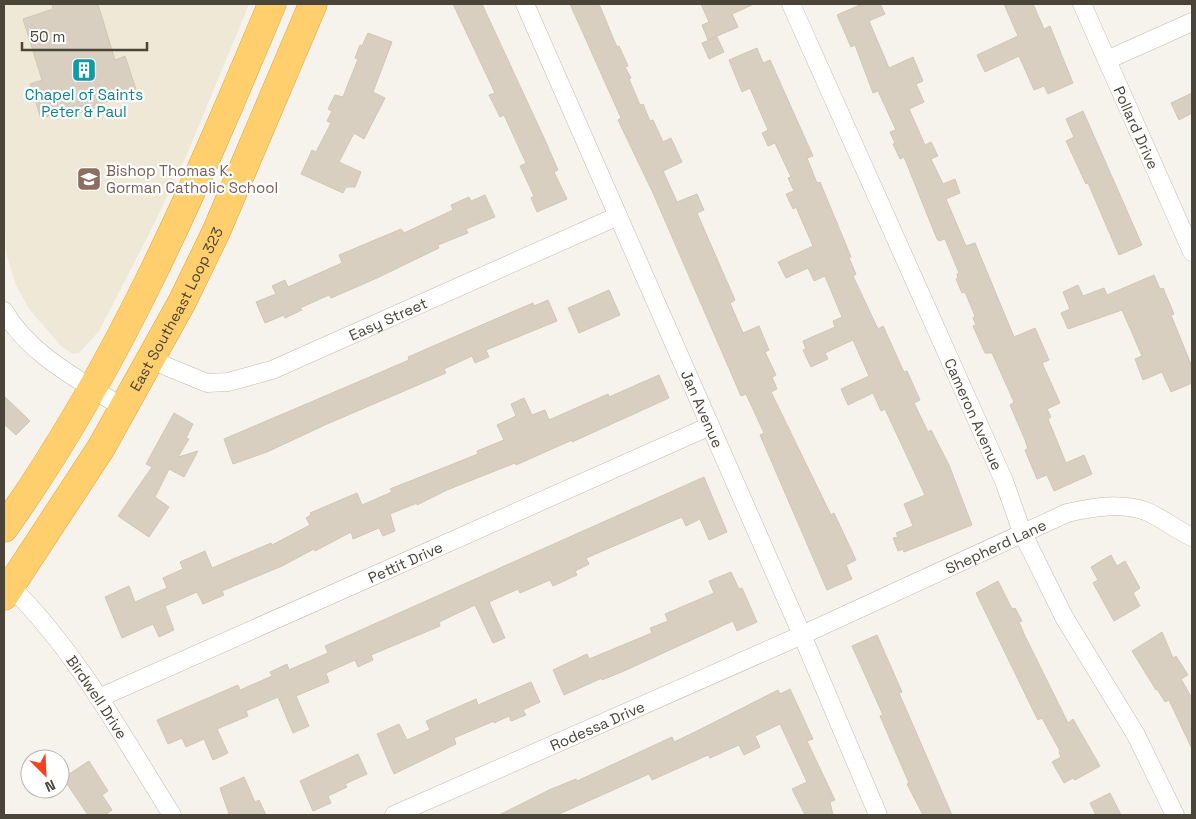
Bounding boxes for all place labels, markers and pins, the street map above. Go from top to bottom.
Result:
building icon: Chapel of Saints Peter & Paul [71,57,97,83]
place label: Chapel of Saints Peter & Paul [25,85,143,121]
place label: Bishop Thomas K. Gorman Catholic School [106,161,278,197]
school or university icon: Bishop Thomas K. Gorman Catholic School [76,166,102,192]

